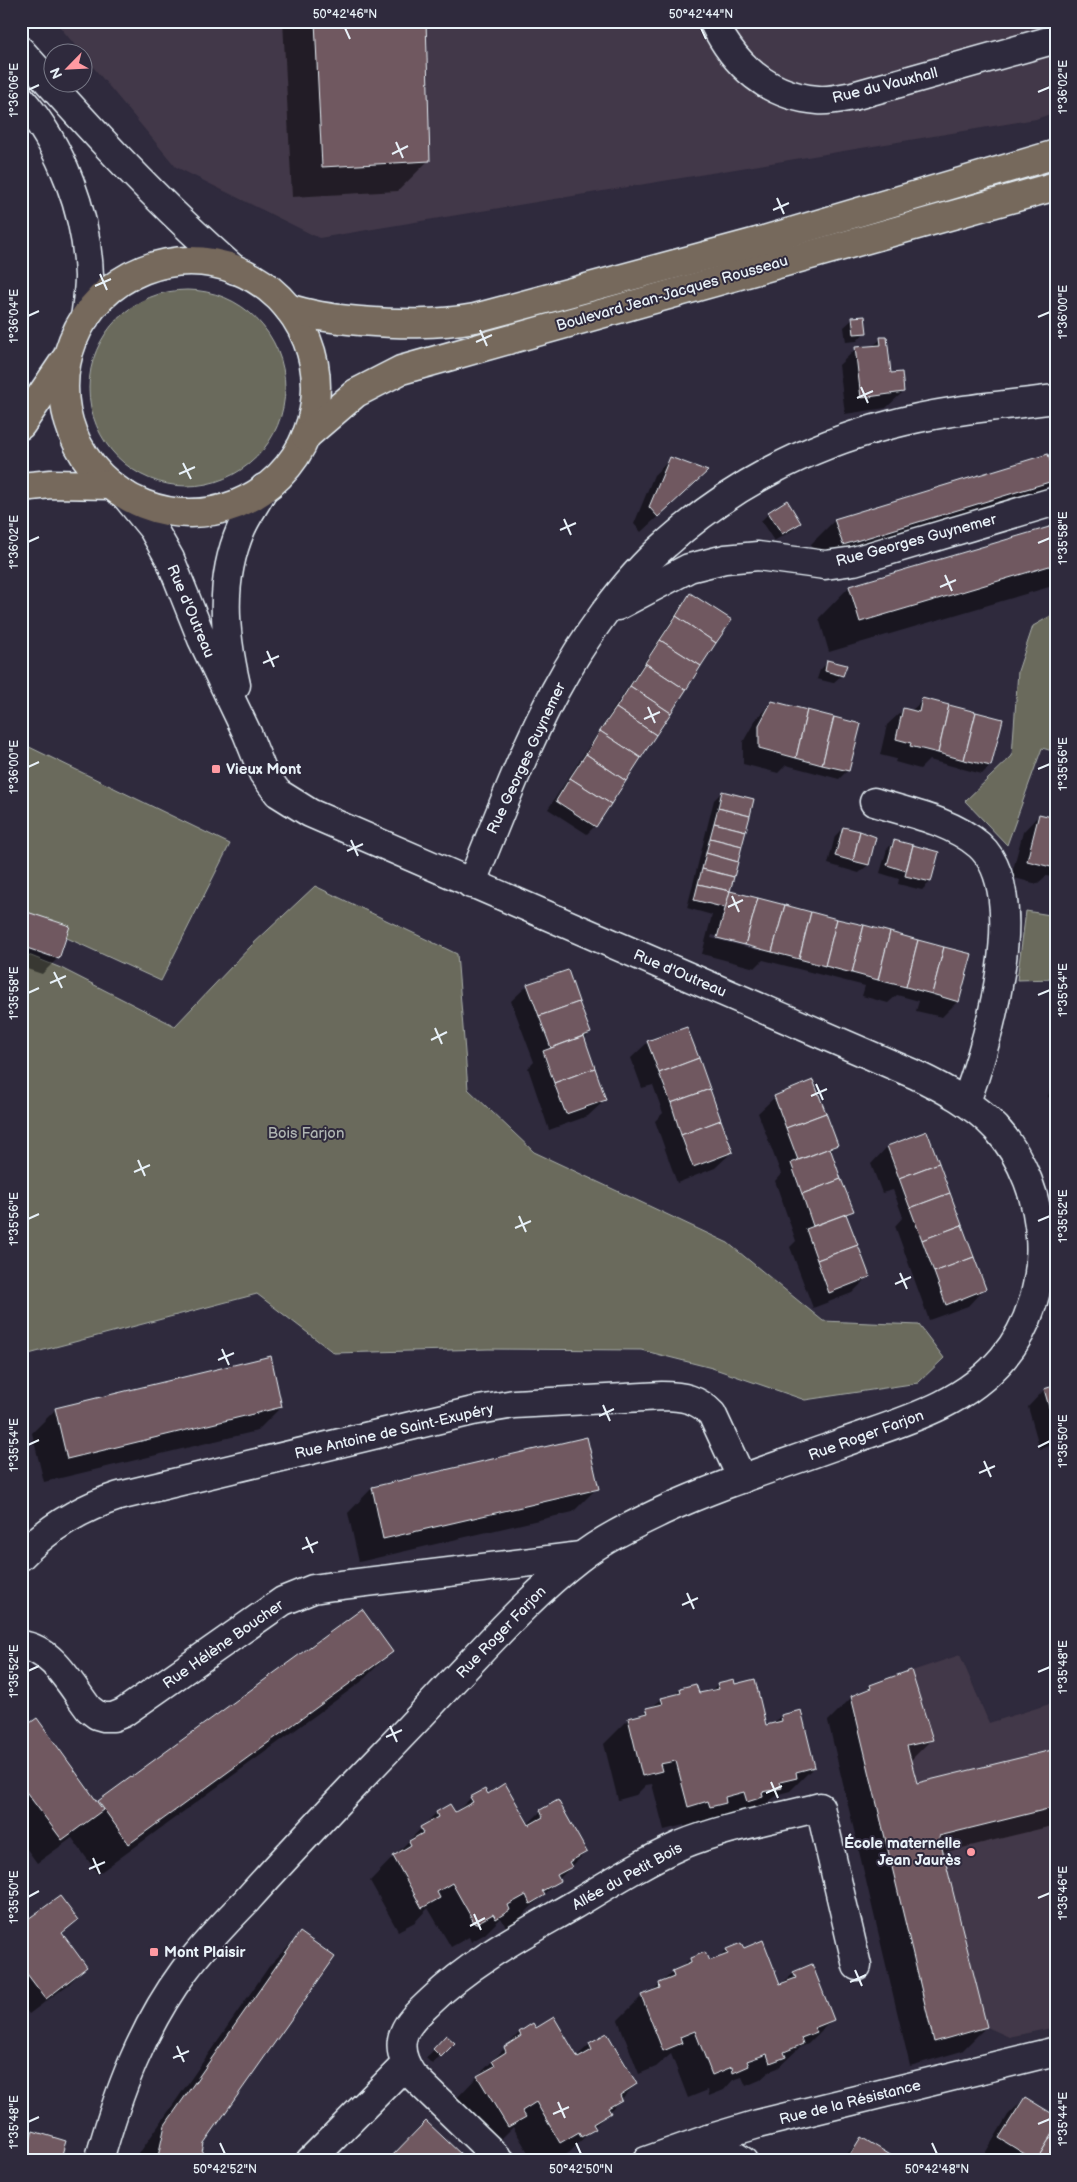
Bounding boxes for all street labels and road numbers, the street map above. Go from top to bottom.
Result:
street label: Rue du Vauxhall [830,63,940,108]
street label: Boulevard Jean-Jacques Rousseau [554,251,790,336]
street label: Rue Georges Guynemer [834,510,999,571]
street label: Rue d'Outreau [162,562,219,661]
street label: Rue Georges Guynemer [483,679,570,837]
street label: Rue d'Outreau [630,945,729,1002]
street label: Rue Antoine de Saint-Exupéry [293,1399,496,1464]
street label: Rue Roger Farjon [806,1406,926,1465]
street label: Rue Roger Farjon [452,1582,550,1683]
street label: Rue Hélène Boucher [159,1595,288,1693]
street label: Allée du Petit Bois [569,1838,686,1915]
street label: Rue de la Résistance [777,2076,923,2129]

